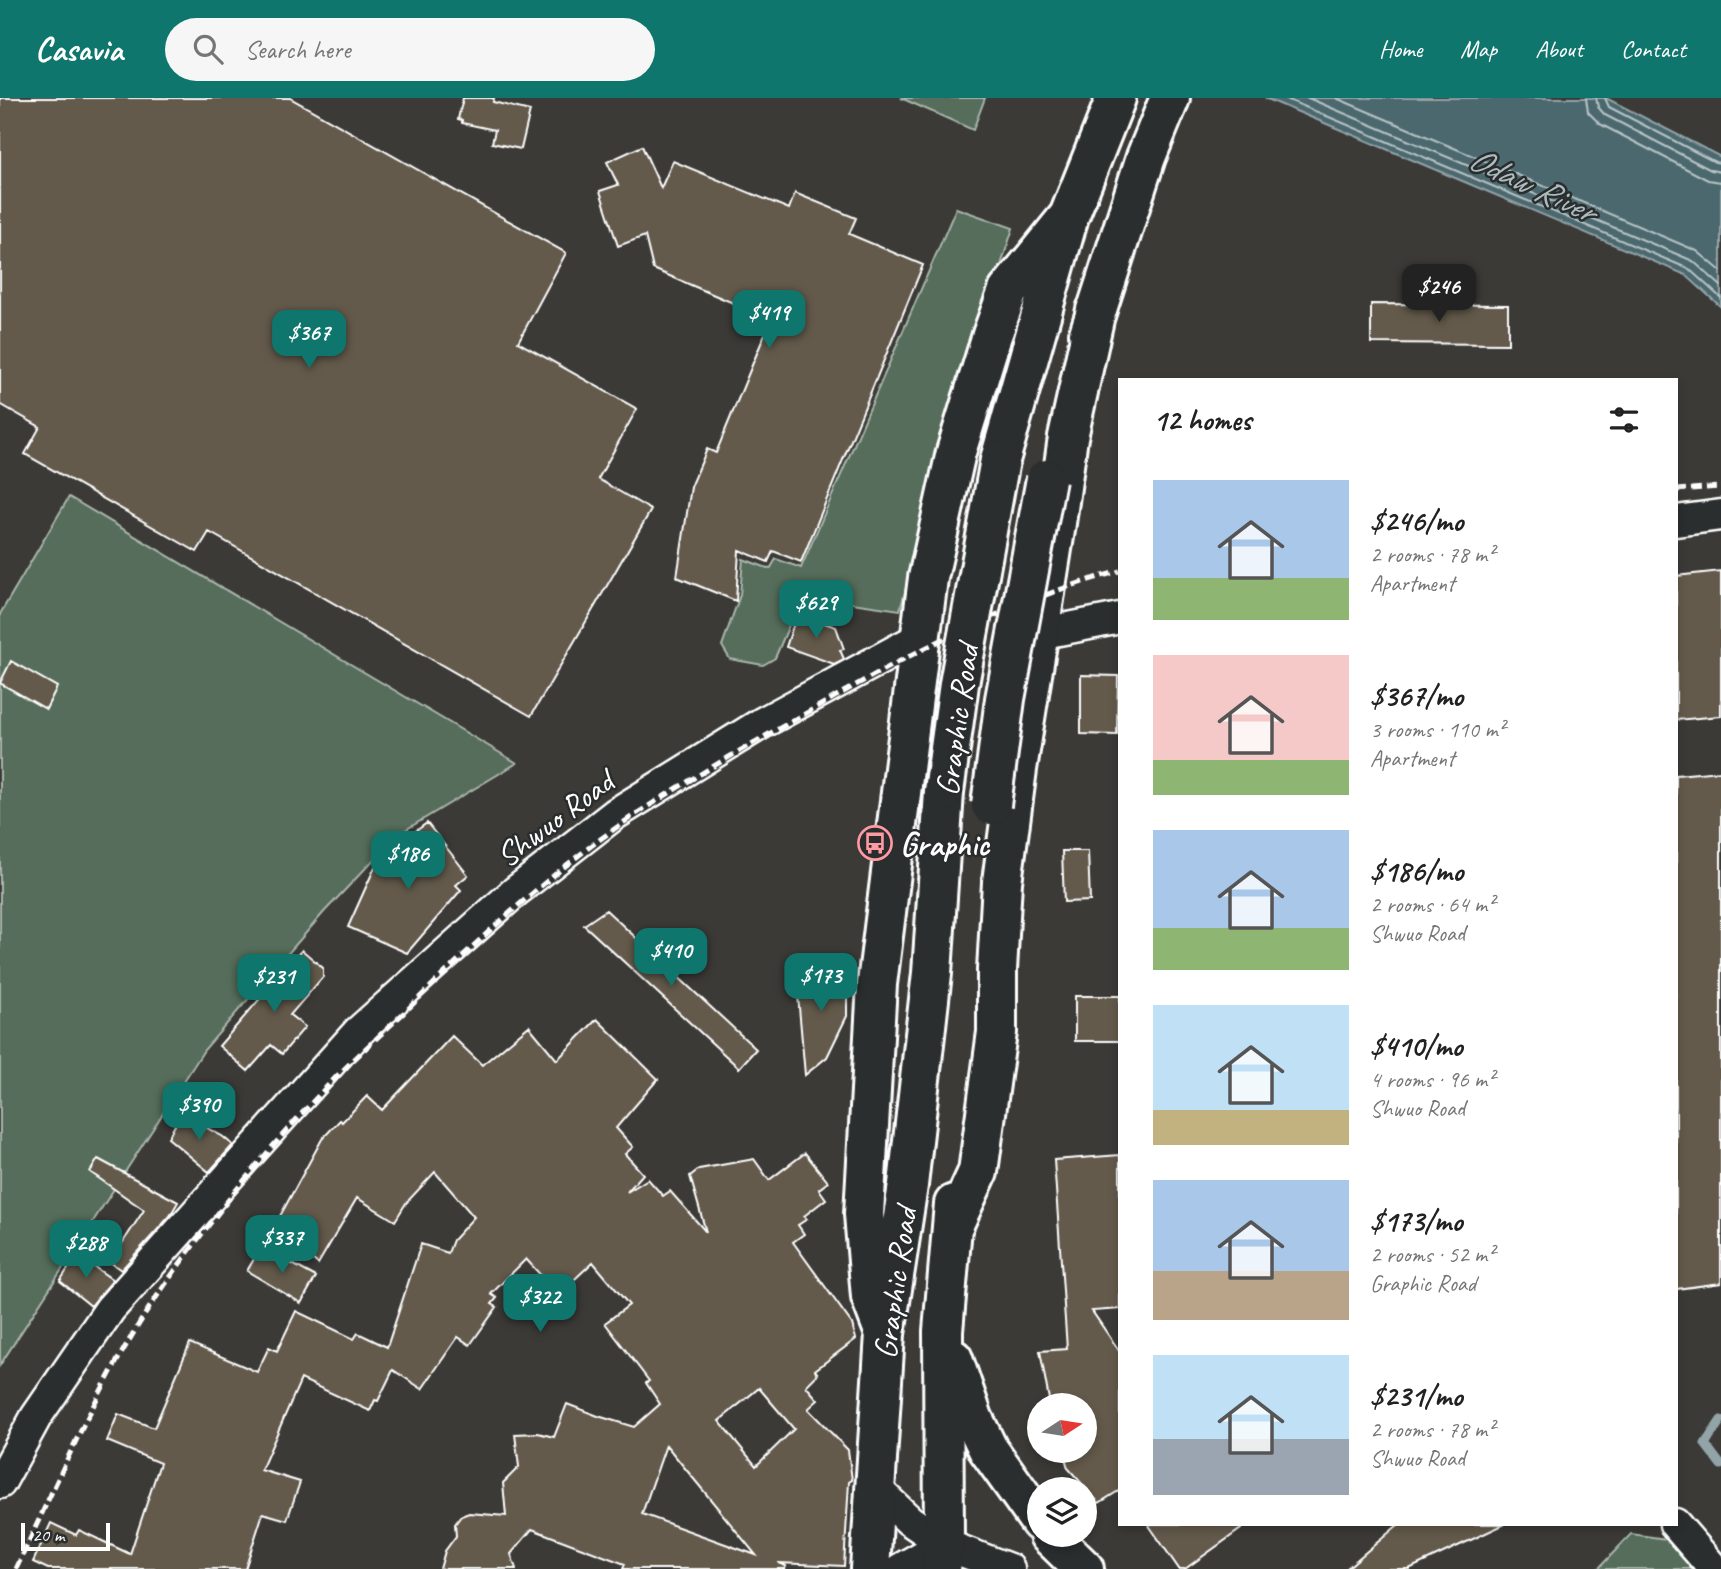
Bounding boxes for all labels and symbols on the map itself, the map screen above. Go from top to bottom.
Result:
water label: Odaw River [1462,136,1608,236]
pin: $246 [1398,264,1480,324]
pin: $419 [728,290,810,350]
pin: $367 [268,310,350,370]
pin: $629 [775,580,857,640]
street label: Graphic Road [926,637,989,798]
street label: Shwuo Road [488,758,626,877]
place label: Graphic [900,823,991,865]
bus stop icon: Graphic [856,824,894,862]
pin: $186 [367,832,449,891]
pin: $410 [630,928,712,988]
pin: $231 [233,954,315,1014]
pin: $173 [780,954,862,1013]
pin: $390 [158,1082,240,1142]
street label: Graphic Road [864,1200,927,1361]
pin: $337 [241,1216,323,1275]
pin: $288 [45,1220,127,1280]
pin: $322 [499,1274,581,1334]
north arrow [1027,1393,1097,1463]
scale bar [21,1520,110,1552]

